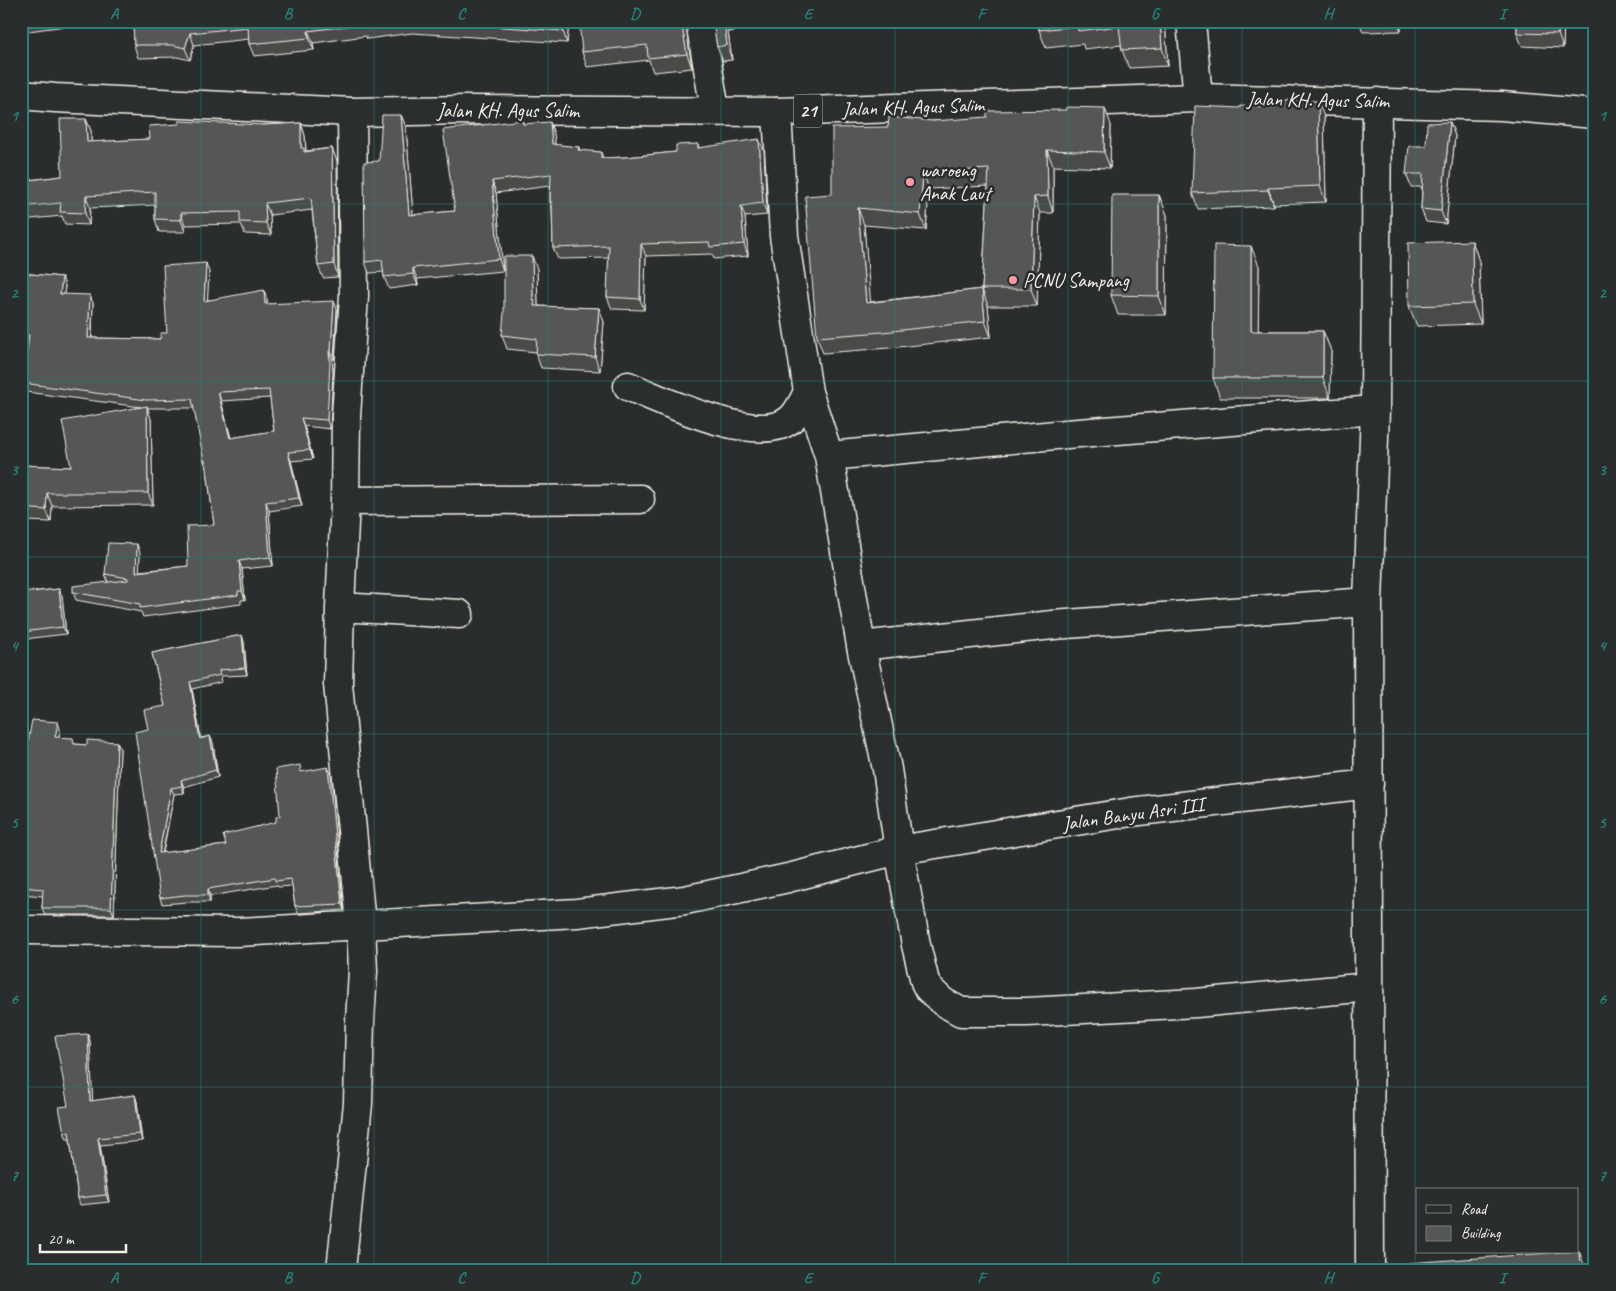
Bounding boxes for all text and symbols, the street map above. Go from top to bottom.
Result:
text: A [110,4,120,24]
text: B [284,4,294,24]
text: C [457,4,467,24]
text: D [630,4,641,24]
text: E [804,4,815,24]
text: F [977,4,988,24]
text: G [1151,4,1161,24]
text: H [1323,4,1335,24]
text: I [1499,4,1509,24]
street label: Jalan KH. Agus Salim [1246,86,1391,114]
street label: Jalan KH. Agus Salim [841,92,986,122]
road number: 21 [794,94,822,128]
street label: Jalan KH. Agus Salim [436,98,581,123]
text: 1 [10,106,19,126]
text: 1 [1598,106,1607,126]
place label: waroeng Anak Laut [920,158,994,206]
marker: waroeng Anak Laut [904,176,916,188]
place label: PCNU Sampang [1023,268,1130,293]
marker: PCNU Sampang [1007,274,1019,286]
text: 2 [10,283,19,303]
text: 2 [1598,283,1607,303]
text: 3 [10,460,19,480]
text: 3 [1598,460,1607,480]
text: 4 [10,636,19,656]
text: 4 [1598,636,1607,656]
street label: Jalan Banyu Asri III [1060,791,1210,836]
text: 5 [11,813,20,833]
text: 5 [1599,813,1608,833]
text: 6 [10,989,19,1009]
text: 6 [1598,989,1607,1009]
text: 7 [10,1166,19,1186]
text: 7 [1598,1166,1607,1186]
legend [1416,1188,1578,1254]
text: Road [1461,1200,1488,1219]
scale bar [40,1221,126,1253]
text: Building [1461,1224,1501,1243]
text: 20 m [48,1230,75,1249]
text: A [110,1268,120,1288]
text: B [284,1268,294,1288]
text: C [457,1268,467,1288]
text: D [630,1268,641,1288]
text: E [804,1268,815,1288]
text: F [977,1268,988,1288]
text: G [1151,1268,1161,1288]
text: H [1323,1268,1335,1288]
text: I [1499,1268,1509,1288]

